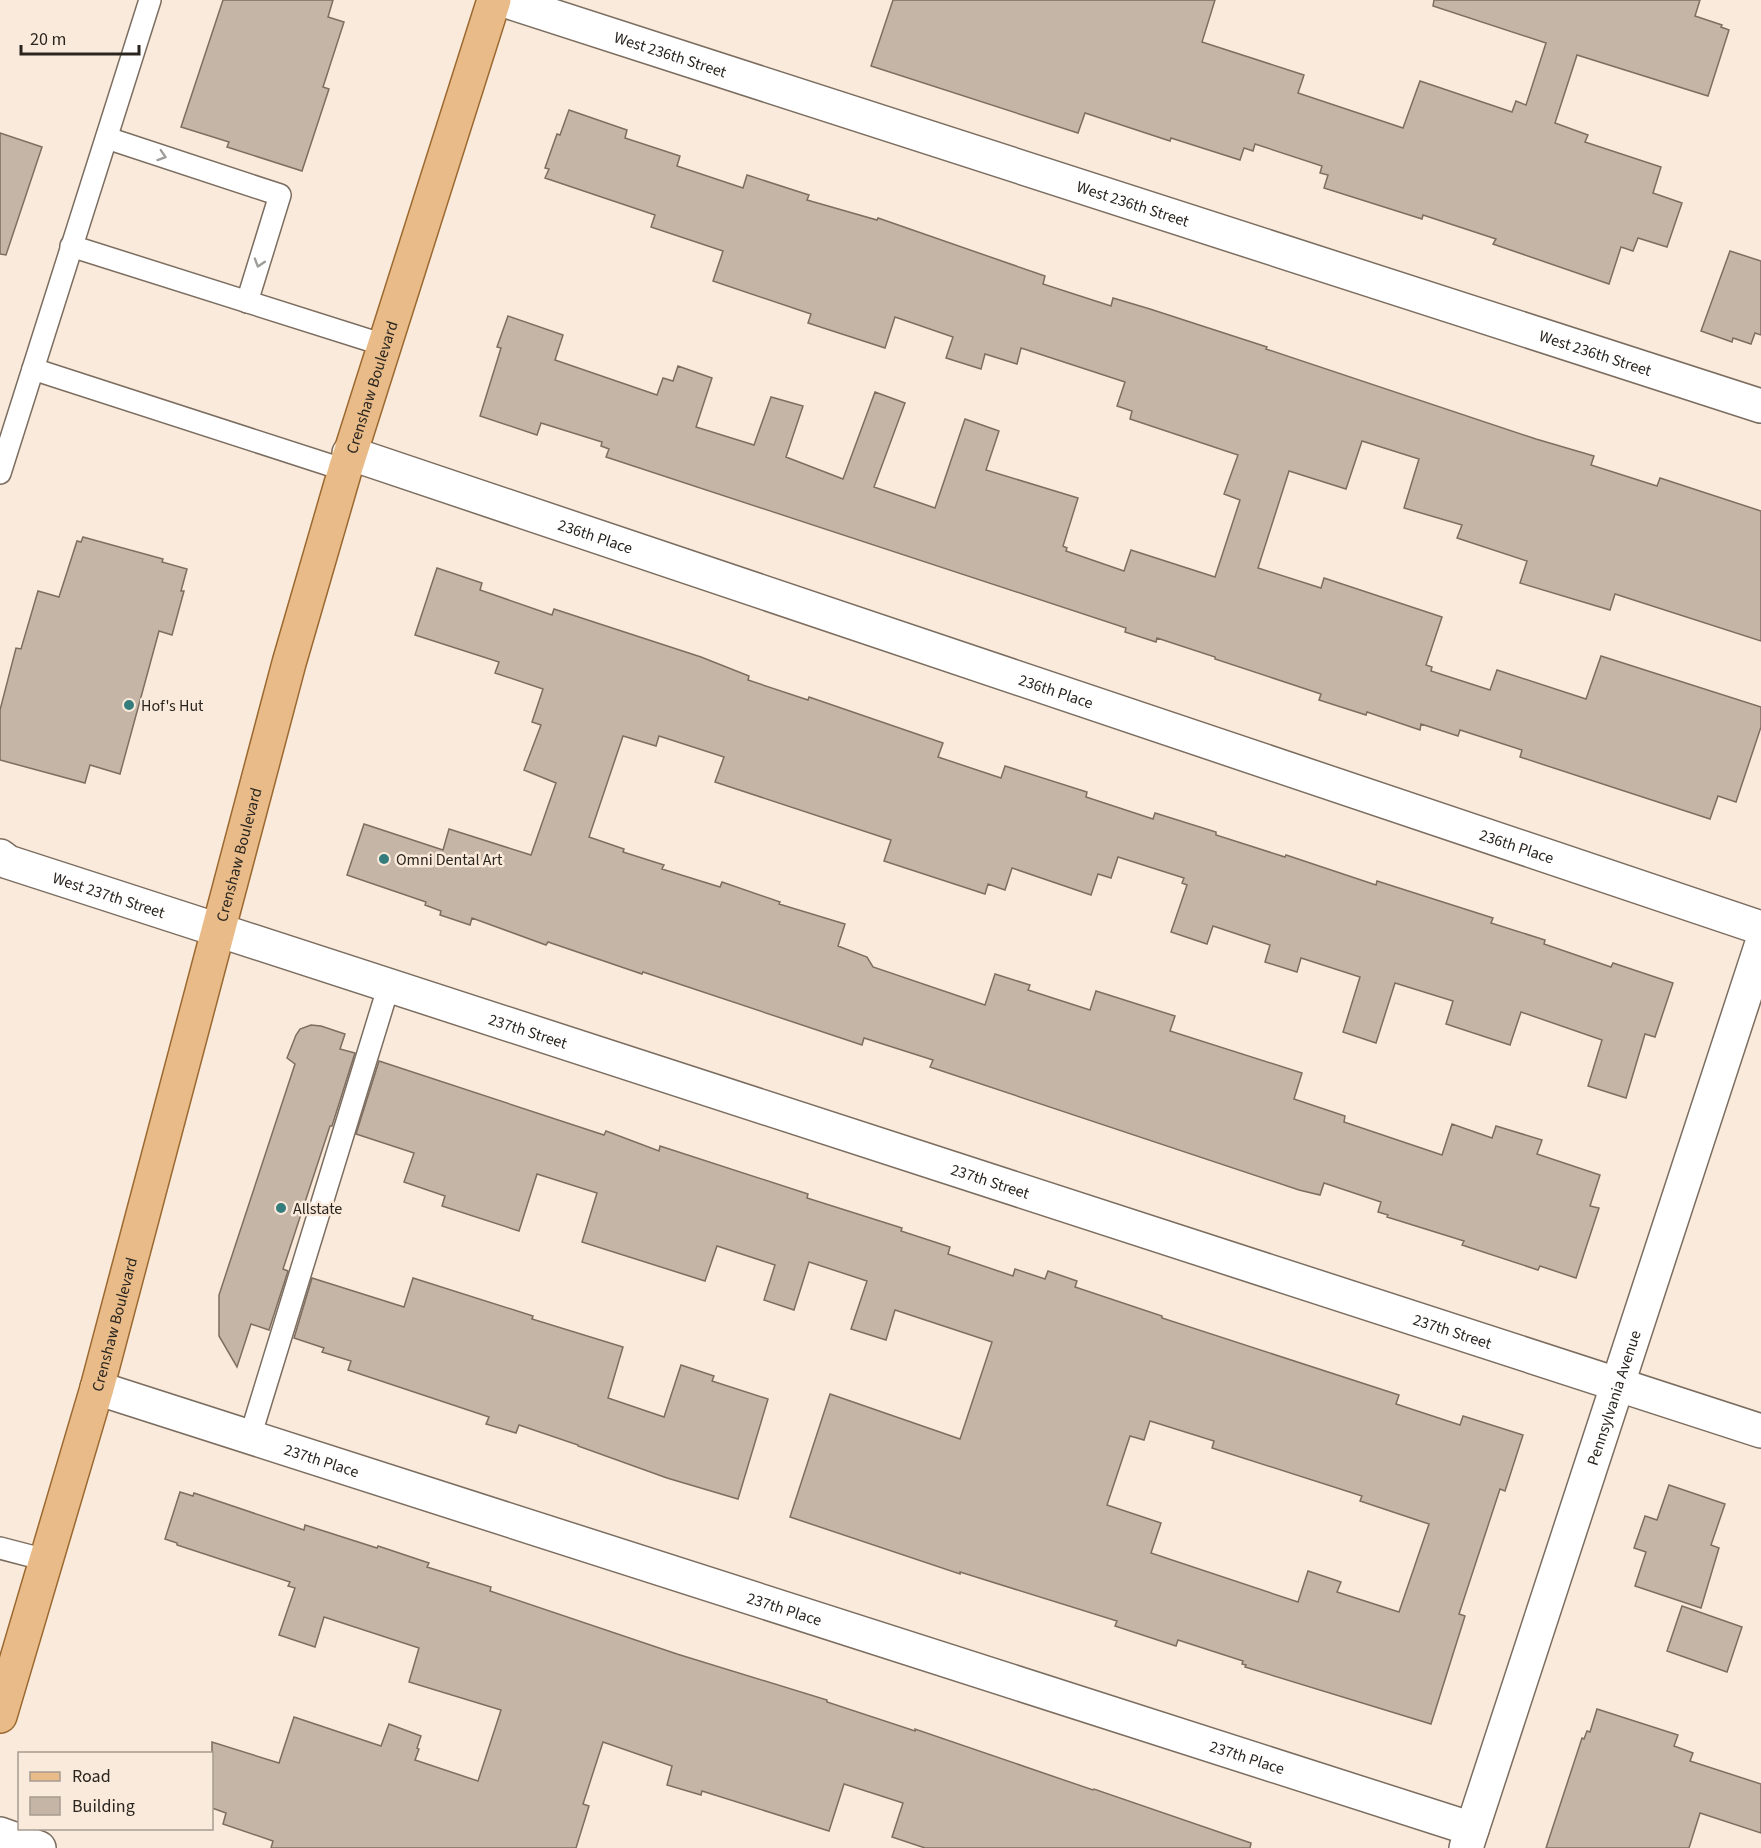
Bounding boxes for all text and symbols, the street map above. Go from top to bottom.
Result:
scale bar [21,18,140,56]
text: 20 m [30,27,66,52]
street label: West 236th Street [611,27,730,84]
one-way arrow [156,149,167,162]
street label: West 236th Street [1074,176,1192,233]
one-way arrow [254,257,266,268]
street label: Crenshaw Boulevard [341,318,404,456]
street label: West 236th Street [1536,325,1655,382]
street label: 236th Place [555,514,635,560]
street label: 236th Place [1016,669,1096,715]
place label: Hof's Hut [141,695,204,717]
marker: Hof's Hut [122,698,136,712]
street label: Crenshaw Boulevard [211,785,268,924]
street label: 236th Place [1476,824,1557,870]
place label: Omni Dental Art [396,849,503,871]
marker: Omni Dental Art [377,852,391,866]
street label: West 237th Street [50,867,168,924]
street label: 237th Street [486,1009,570,1055]
street label: 237th Street [948,1159,1033,1205]
place label: Allstate [293,1198,342,1220]
marker: Allstate [274,1201,288,1215]
street label: Crenshaw Boulevard [87,1255,143,1394]
street label: 237th Street [1410,1309,1495,1355]
street label: Pennsylvania Avenue [1582,1327,1647,1468]
street label: 237th Place [281,1439,362,1483]
street label: 237th Place [744,1587,824,1632]
street label: 237th Place [1207,1736,1287,1780]
legend [18,1752,213,1830]
text: Road [72,1764,111,1789]
text: Building [72,1794,135,1819]

